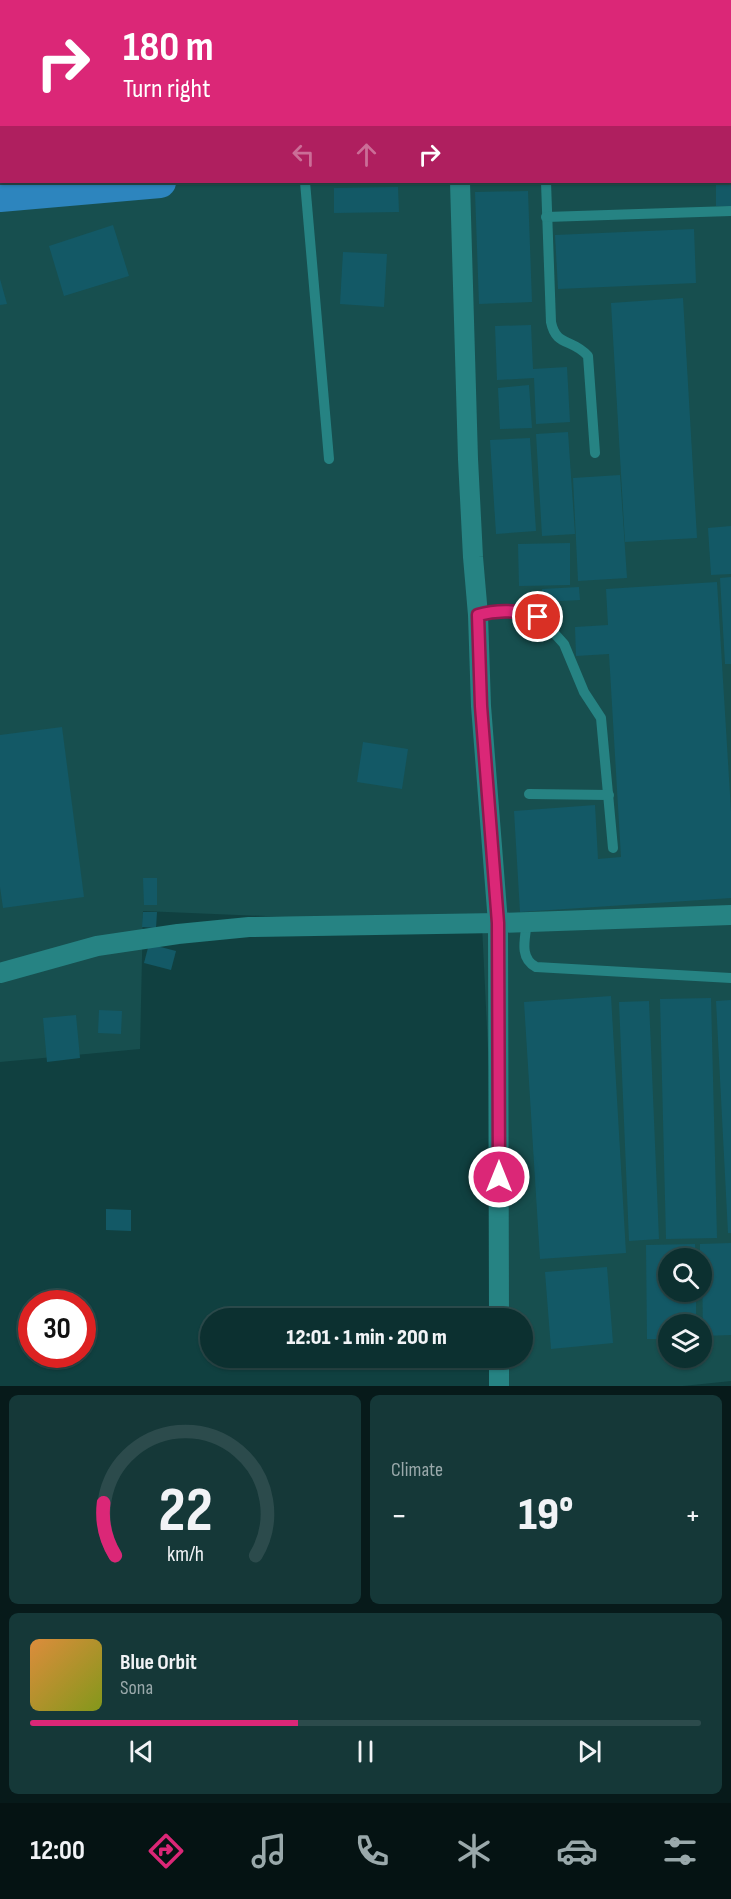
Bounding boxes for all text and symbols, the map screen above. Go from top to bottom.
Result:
text: 180 m [123,22,214,73]
icon: right [24,24,102,102]
text: Turn right [123,73,210,105]
icon: left [287,138,320,171]
icon: ahead [350,138,383,171]
icon: right [413,138,446,171]
pin [512,591,563,642]
icon: arrive [521,600,554,633]
position arrow [467,1145,531,1209]
map controls [658,1248,712,1368]
button: search [658,1248,712,1302]
speed limit sign: 30 [18,1290,96,1368]
button: layers [658,1314,712,1368]
text: 12:01 · 1 min · 200 m [286,1324,447,1351]
text: Climate [391,1458,443,1482]
text: 22 [158,1474,212,1549]
text: 19° [519,1488,573,1543]
text: − [391,1496,407,1536]
text: + [685,1496,701,1536]
text: km/h [166,1543,204,1568]
text: Blue Orbit [120,1649,197,1676]
text: Sona [120,1676,153,1700]
icon: previous [125,1735,158,1768]
icon: pause [349,1735,382,1768]
icon: next [573,1735,606,1768]
icon: directions [145,1830,187,1872]
icon: music [248,1830,290,1872]
icon: phone [351,1830,393,1872]
icon: climate [453,1830,495,1872]
icon: car [556,1830,598,1872]
icon: filters [659,1830,701,1872]
text: 12:00 [30,1835,85,1867]

